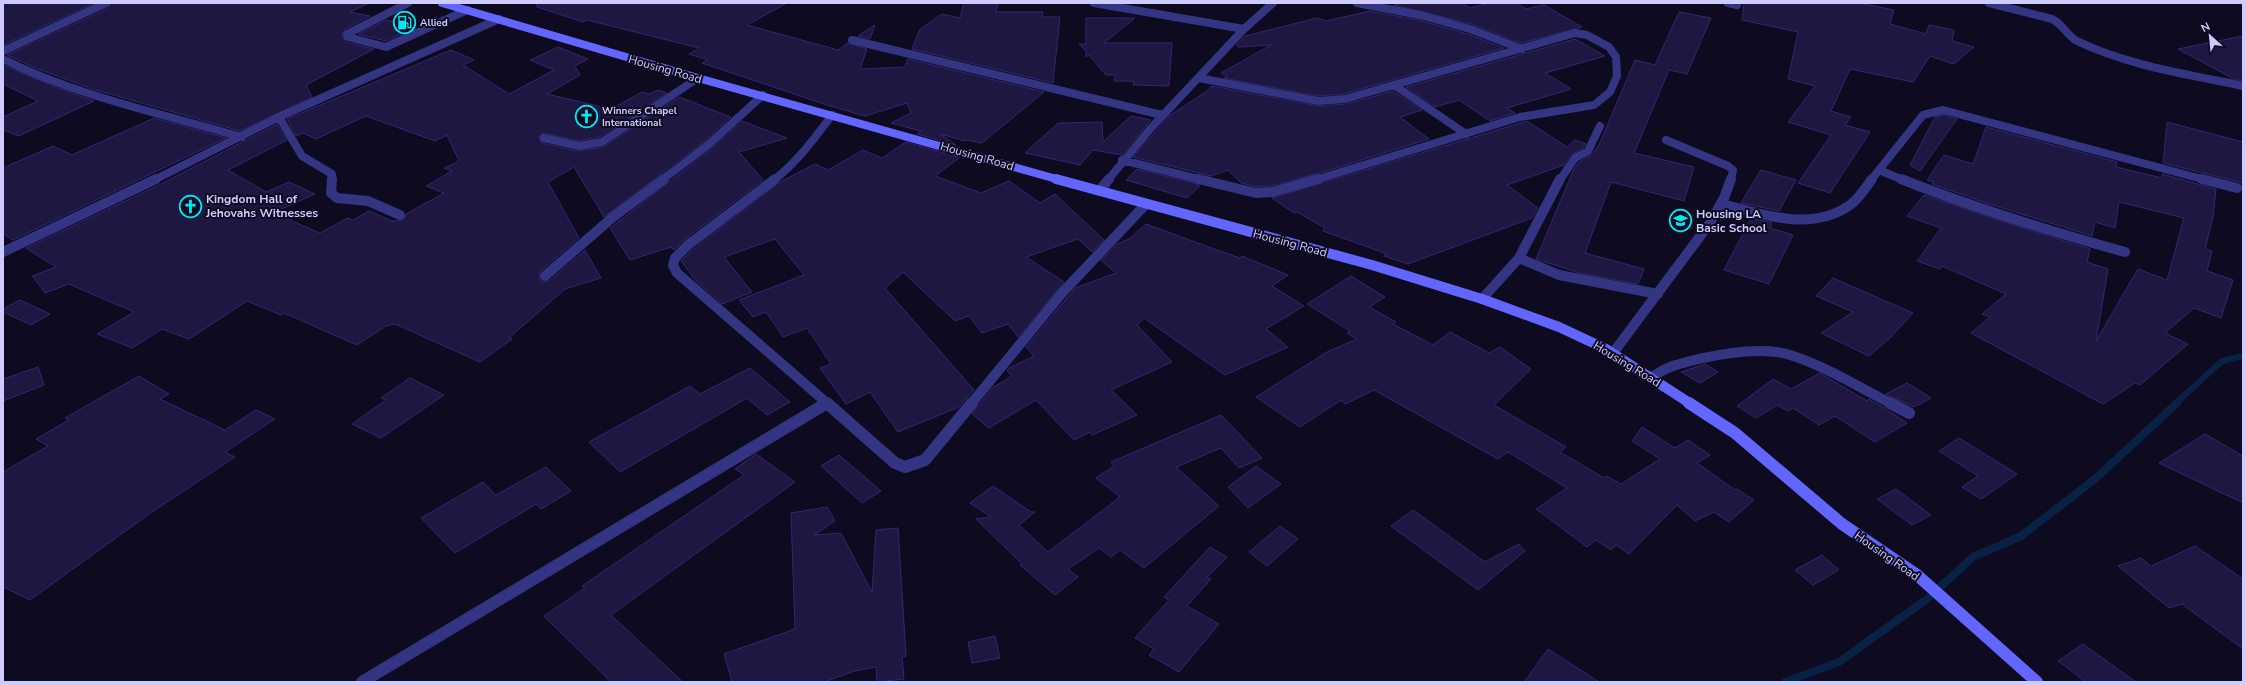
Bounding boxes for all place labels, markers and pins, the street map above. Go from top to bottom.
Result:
fuel station icon: Allied [391,9,417,35]
place label: Allied [420,16,448,30]
church icon: Winners Chapel International [573,103,599,129]
place label: Winners Chapel International [602,104,678,130]
place label: Kingdom Hall of Jehovahs Witnesses [205,191,318,221]
church icon: Kingdom Hall of Jehovahs Witnesses [178,193,204,219]
place label: Housing LA Basic School [1696,206,1767,236]
school or university icon: Housing LA Basic School [1667,208,1693,234]

